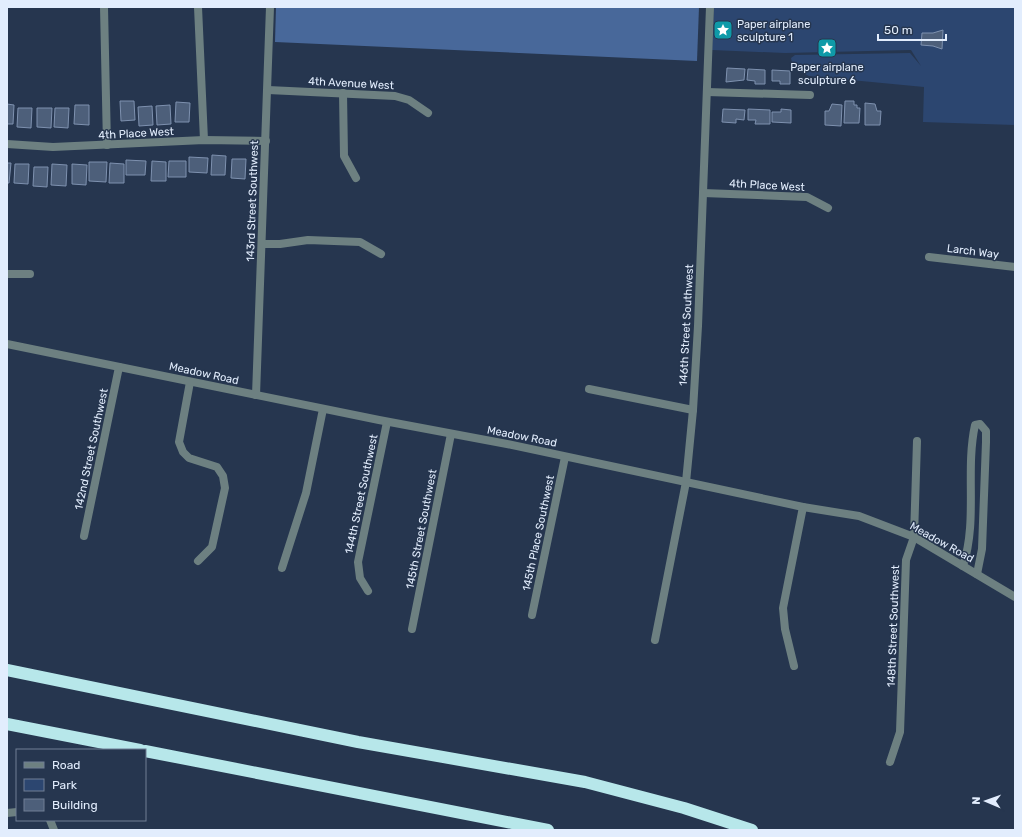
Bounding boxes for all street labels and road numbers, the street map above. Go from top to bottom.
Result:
street label: 4th Avenue West [308,75,395,92]
street label: 4th Place West [98,125,175,142]
street label: 143rd Street Southwest [244,139,261,262]
street label: 4th Place West [729,177,806,194]
street label: Larch Way [946,242,1000,261]
street label: 146th Street Southwest [677,263,696,386]
street label: Meadow Road [168,360,240,387]
street label: 142nd Street Southwest [72,387,111,511]
street label: Meadow Road [486,423,558,450]
street label: 144th Street Southwest [342,432,381,555]
street label: 145th Street Southwest [403,467,440,590]
street label: 145th Place Southwest [520,473,557,592]
street label: Meadow Road [908,520,976,565]
street label: 148th Street Southwest [885,564,902,687]

